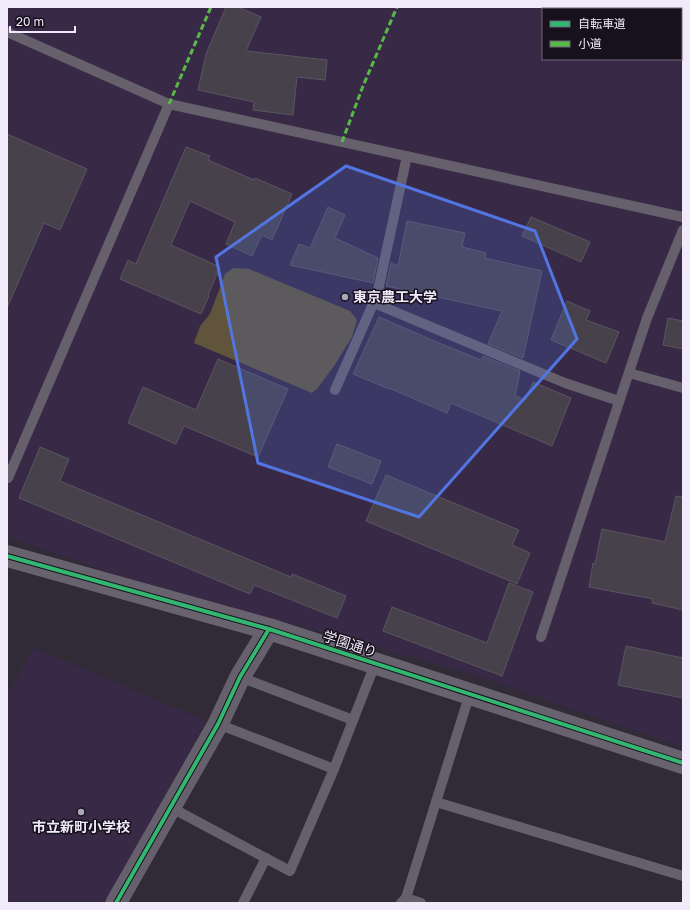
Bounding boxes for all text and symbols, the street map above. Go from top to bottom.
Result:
scale bar [10,8,75,34]
legend [542,8,682,60]
text: 20 m [16,14,44,29]
text: 自転車道 [578,16,626,31]
text: 小道 [578,36,602,51]
place label: 東京農工大学 [353,288,437,305]
marker: 東京農工大学 [340,292,350,302]
street label: 学園通り [321,627,379,660]
marker: 市立新町小学校 [76,807,86,817]
place label: 市立新町小学校 [32,818,130,835]

